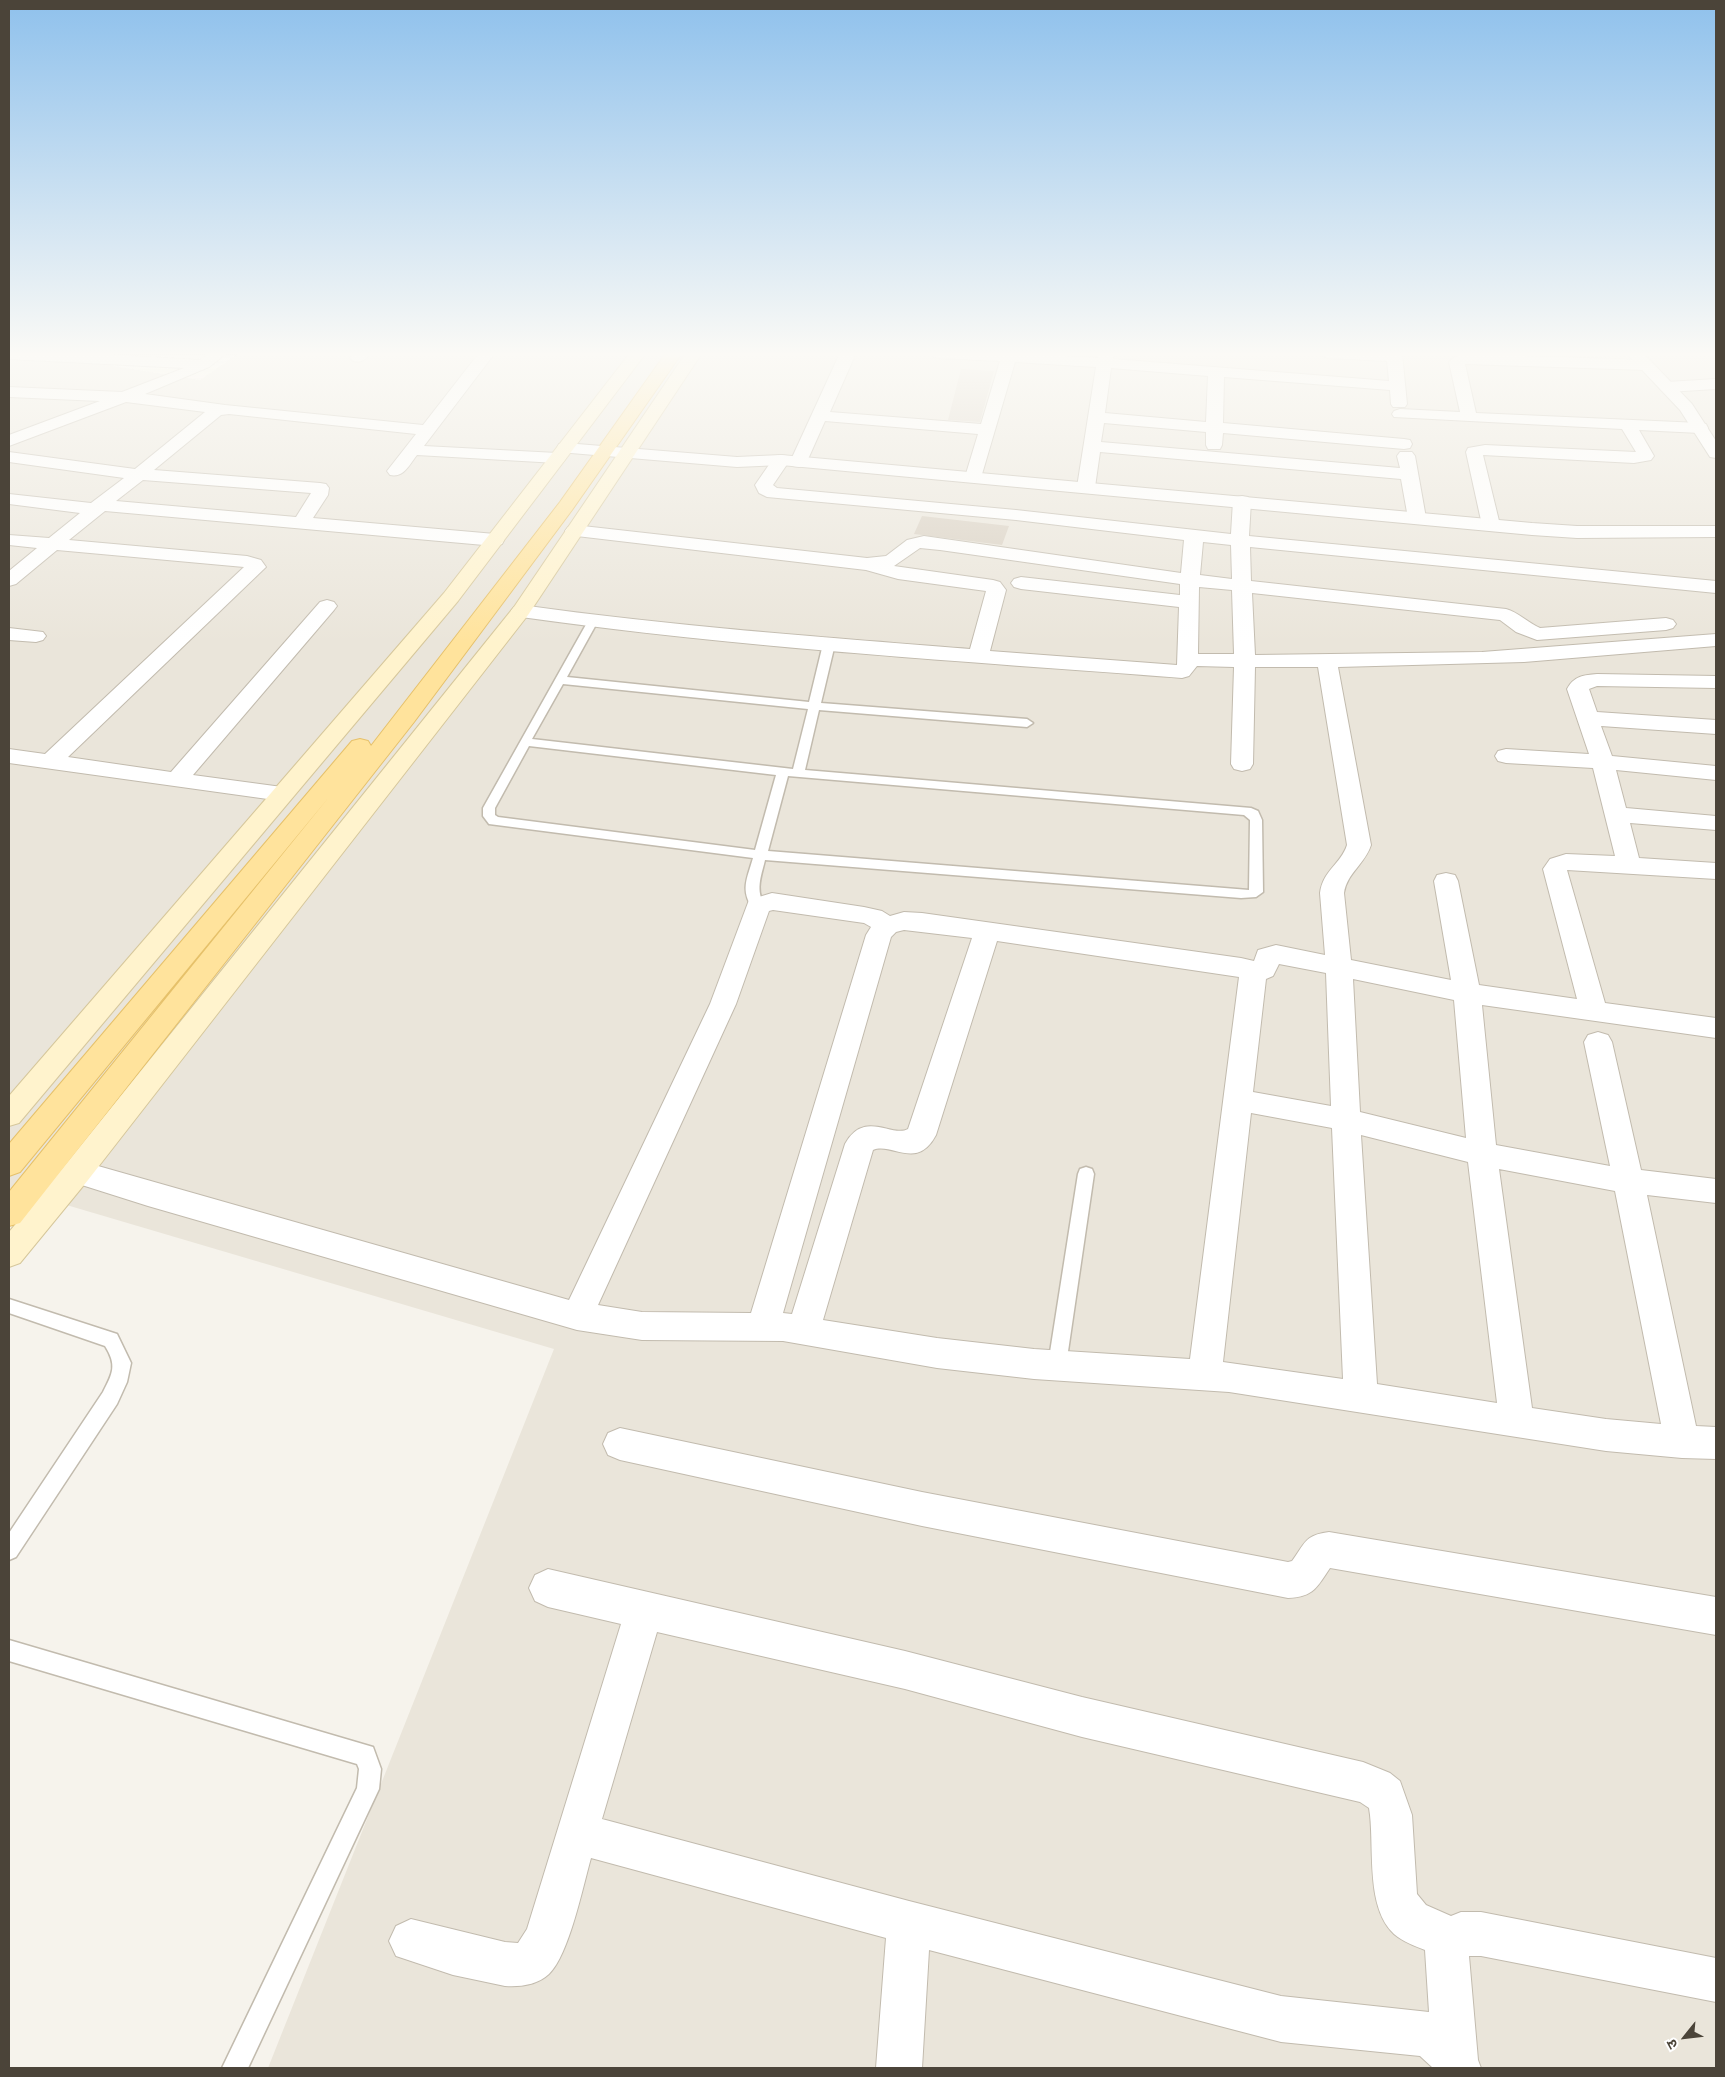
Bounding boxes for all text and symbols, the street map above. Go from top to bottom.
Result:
north arrow [1660,2012,1710,2062]
text: उ [1663,2037,1681,2052]

